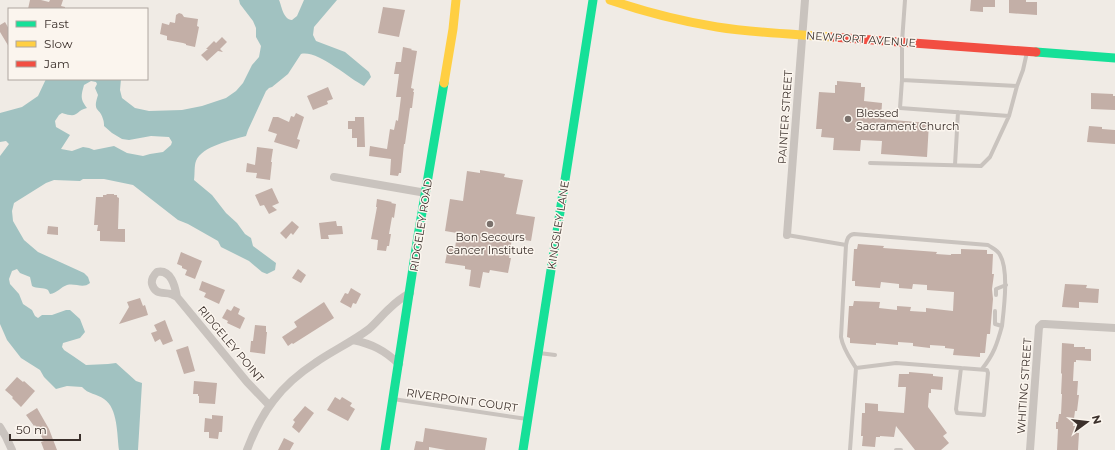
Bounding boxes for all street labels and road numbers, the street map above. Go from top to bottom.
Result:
street label: NEWPORT AVENUE [806,28,916,50]
street label: PAINTER STREET [775,69,795,164]
street label: RIDGELEY ROAD [407,178,435,272]
street label: KINGSLEY LANE [544,180,572,270]
street label: RIDGELEY POINT [195,303,268,386]
street label: WHITING STREET [1014,337,1034,434]
street label: RIVERPOINT COURT [406,385,519,415]

